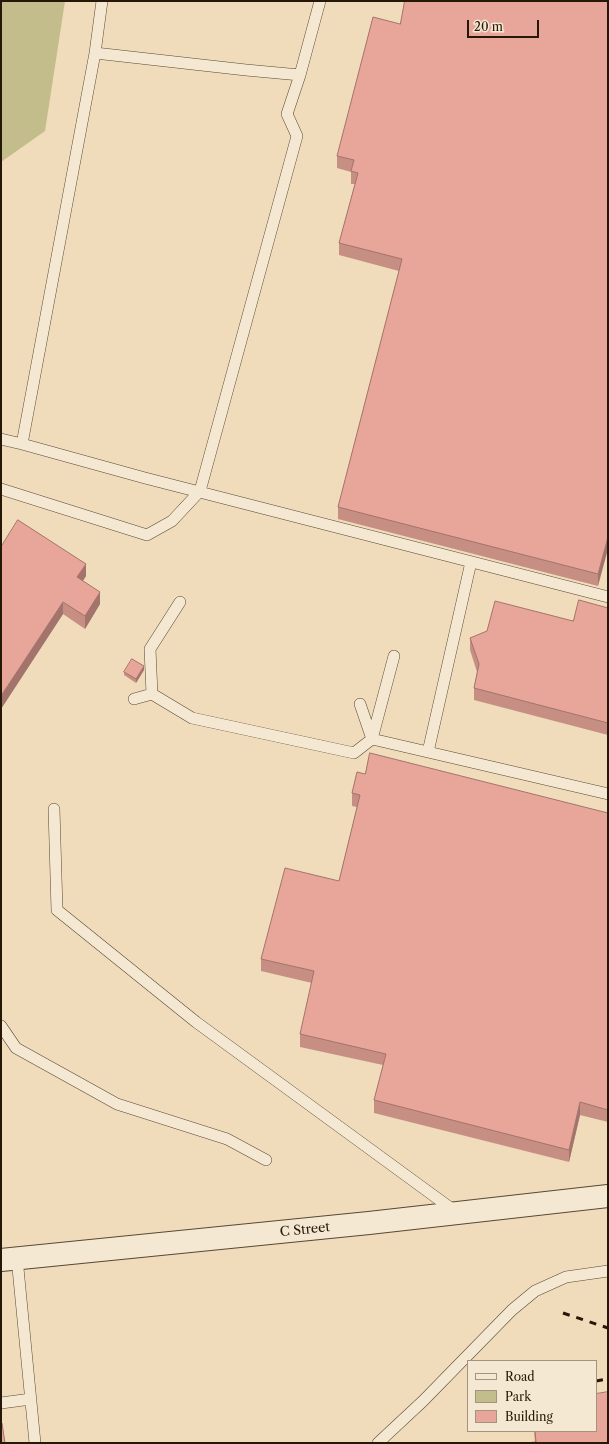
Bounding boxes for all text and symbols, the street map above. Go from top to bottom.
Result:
scale bar [469,12,541,38]
text: 20 m [474,19,503,34]
street label: C Street [279,1220,331,1240]
legend [467,1360,597,1432]
text: Road [505,1369,535,1384]
text: Park [505,1389,531,1404]
text: Building [505,1409,553,1424]

